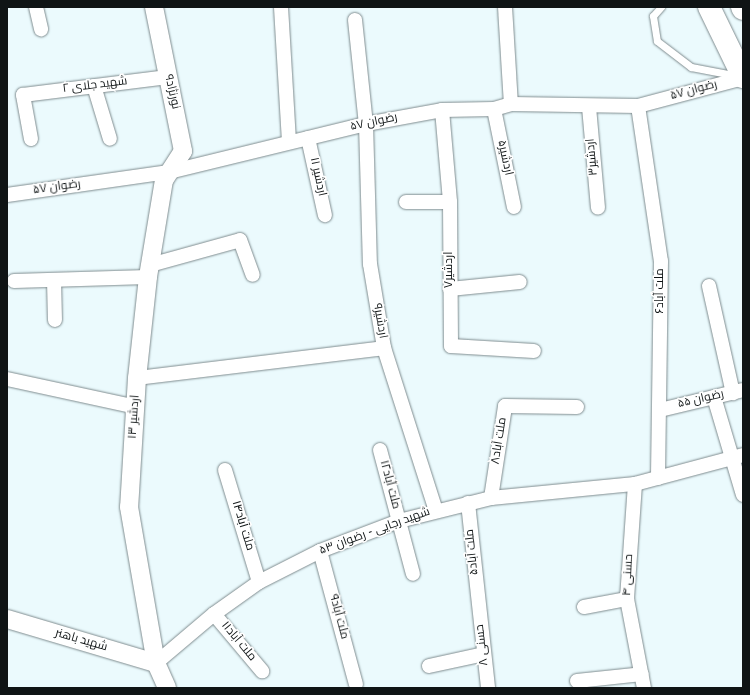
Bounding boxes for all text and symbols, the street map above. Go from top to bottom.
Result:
street label: نورنژاد۹ [160,73,182,111]
street label: شهید جلای ۲ [62,75,128,97]
street label: رضوان ۵۷ [669,78,719,104]
street label: رضوان ۵۷ [349,111,399,135]
street label: اردشیر۳ [584,138,602,176]
street label: اردشیر۵ [493,139,515,177]
street label: اردشیر ۱۱ [306,156,328,198]
street label: رضوان ۵۷ [32,178,82,198]
street label: اردشیر۷ [443,252,457,288]
street label: ملت آباد۶ [654,268,668,314]
street label: اردشیر۹ [369,302,389,340]
street label: رضوان ۵۵ [676,388,726,412]
street label: اردشیر ۱۳ [126,395,144,439]
street label: ملت آباد۸ [489,417,511,465]
street label: ملت آباد۱۲ [376,459,402,511]
street label: ملت آباد۱۴ [228,499,256,553]
street label: شهید رجایی - رضوان ۵۳ [318,505,432,559]
street label: ملت آباد۵ [463,528,483,576]
street label: حسنی ۴ [621,554,637,596]
street label: ملت آباد۹ [325,593,351,641]
street label: ملت آباد۱۱ [217,619,259,665]
street label: حسنی ۸ [474,624,492,666]
street label: شهید باهنر [53,627,109,655]

